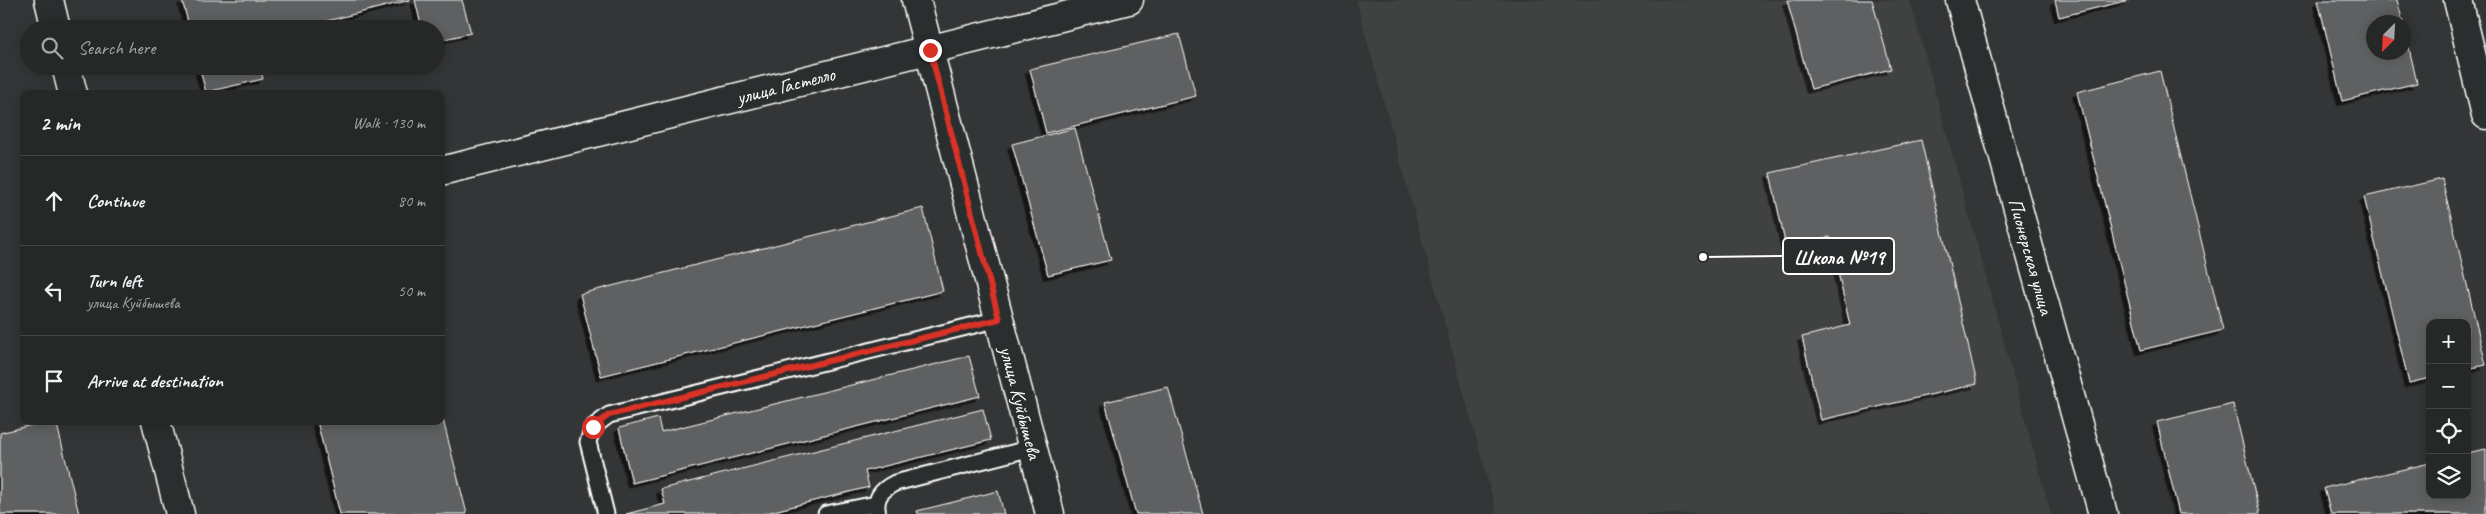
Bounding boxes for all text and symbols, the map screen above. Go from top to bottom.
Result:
north arrow [2366,15,2411,60]
search box [20,20,445,75]
icon: search [38,34,66,62]
text: Search here [78,36,155,60]
route end [919,39,942,62]
street label: улица Гастелло [733,61,838,110]
text: 2 min [40,110,80,136]
text: Walk · 130 m [353,113,425,133]
icon: ahead [40,187,68,215]
text: Continue [87,189,144,213]
text: 80 m [398,191,425,211]
street label: Пионерская улица [2003,195,2059,319]
callout: Школа №19 [1783,238,1894,274]
text: Школа №19 [1793,244,1887,270]
text: Turn left [87,269,142,293]
icon: left [40,277,68,305]
text: 50 m [398,281,425,301]
text: улица Куйбышева [87,293,180,313]
map controls [2426,319,2471,499]
button: + [2426,319,2471,364]
street label: улица Куйбышева [994,343,1048,464]
button: − [2426,364,2471,409]
icon: arrive [40,367,68,395]
text: Arrive at destination [87,369,223,393]
button: locate [2426,409,2471,454]
route start [582,416,605,439]
button: layers [2426,454,2471,499]

